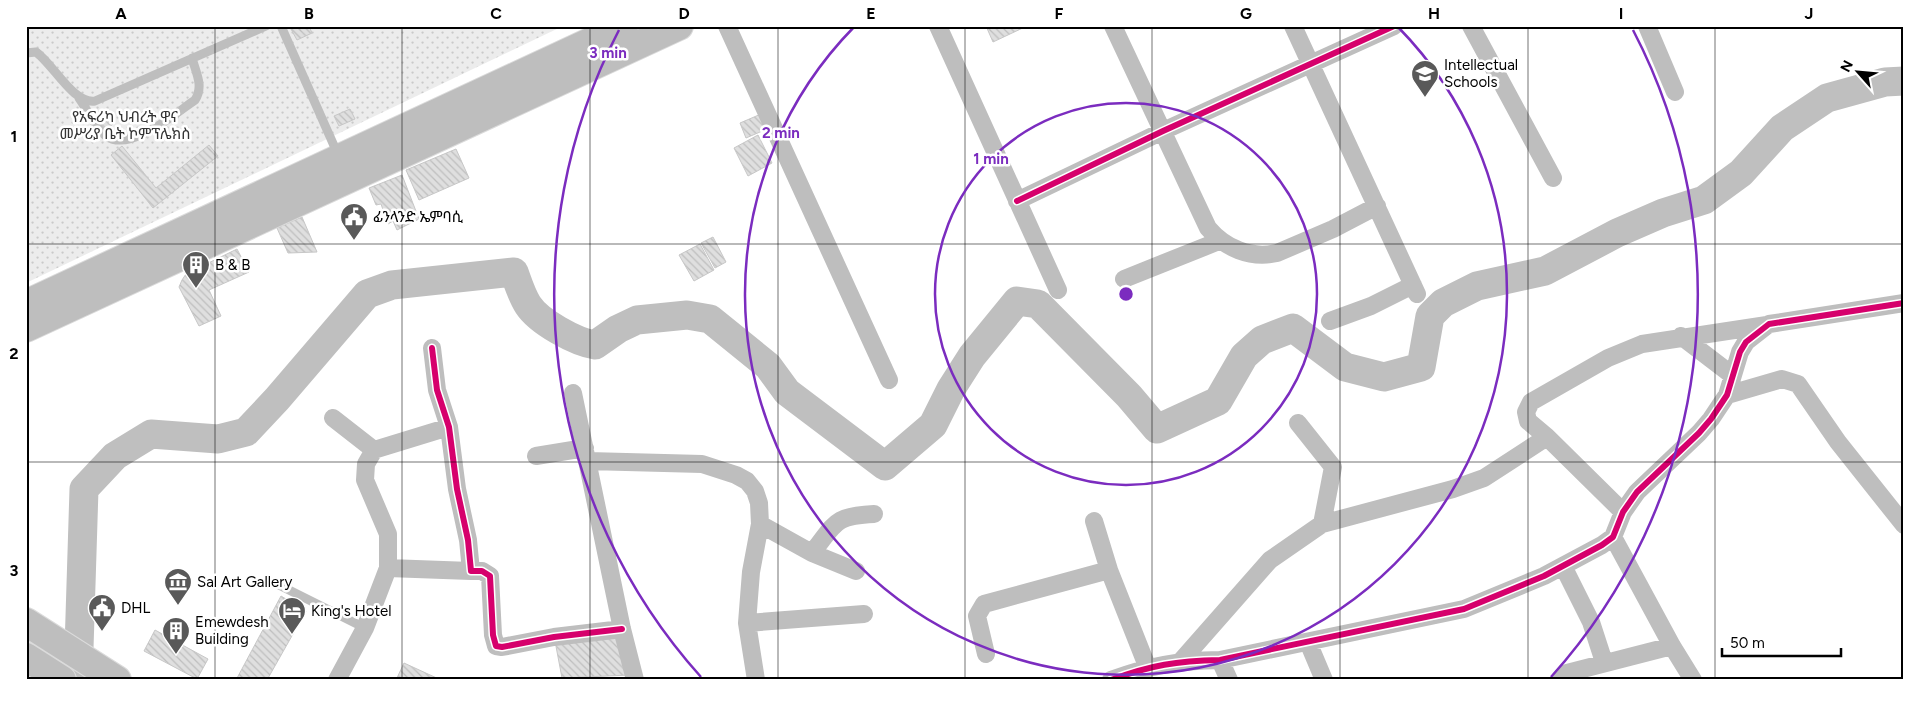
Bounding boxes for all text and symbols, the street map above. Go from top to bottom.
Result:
text: A [115,4,127,23]
text: B [304,4,314,23]
text: C [490,4,502,23]
text: D [678,4,690,23]
text: E [866,4,876,23]
text: F [1055,4,1064,23]
text: G [1240,4,1252,23]
text: H [1428,4,1440,23]
text: I [1619,4,1623,23]
text: J [1805,4,1813,23]
text: 3 min [589,44,627,62]
north arrow [1832,48,1882,98]
place label: Intellectual Schools [1444,56,1518,91]
text: N [1837,58,1857,75]
school or university icon: Intellectual Schools [1410,59,1440,98]
park label: የአፍሪካ ህብረት ዋና መሥሪያ ቤት ኮምፕሌክስ [59,108,191,143]
text: 2 min [762,124,800,142]
text: 1 [11,127,17,146]
text: 1 min [973,150,1009,168]
public building icon: ፊንላንድ ኤምባሲ [339,202,369,241]
place label: ፊንላንድ ኤምባሲ [373,208,463,226]
building icon: B & B [181,250,211,289]
place label: B & B [215,256,250,274]
centre of rings [1117,285,1135,303]
text: 2 [9,344,19,363]
text: 3 [10,561,19,580]
museum icon: Sal Art Gallery [163,567,193,606]
place label: Sal Art Gallery [197,573,292,591]
public building icon: DHL [87,593,117,632]
hotel icon: King's Hotel [277,596,307,635]
place label: DHL [121,599,151,617]
place label: King's Hotel [311,602,392,620]
place label: Emewdesh Building [195,613,269,648]
building icon: Emewdesh Building [161,616,191,655]
scale bar [1722,626,1841,658]
text: 50 m [1730,634,1765,652]

